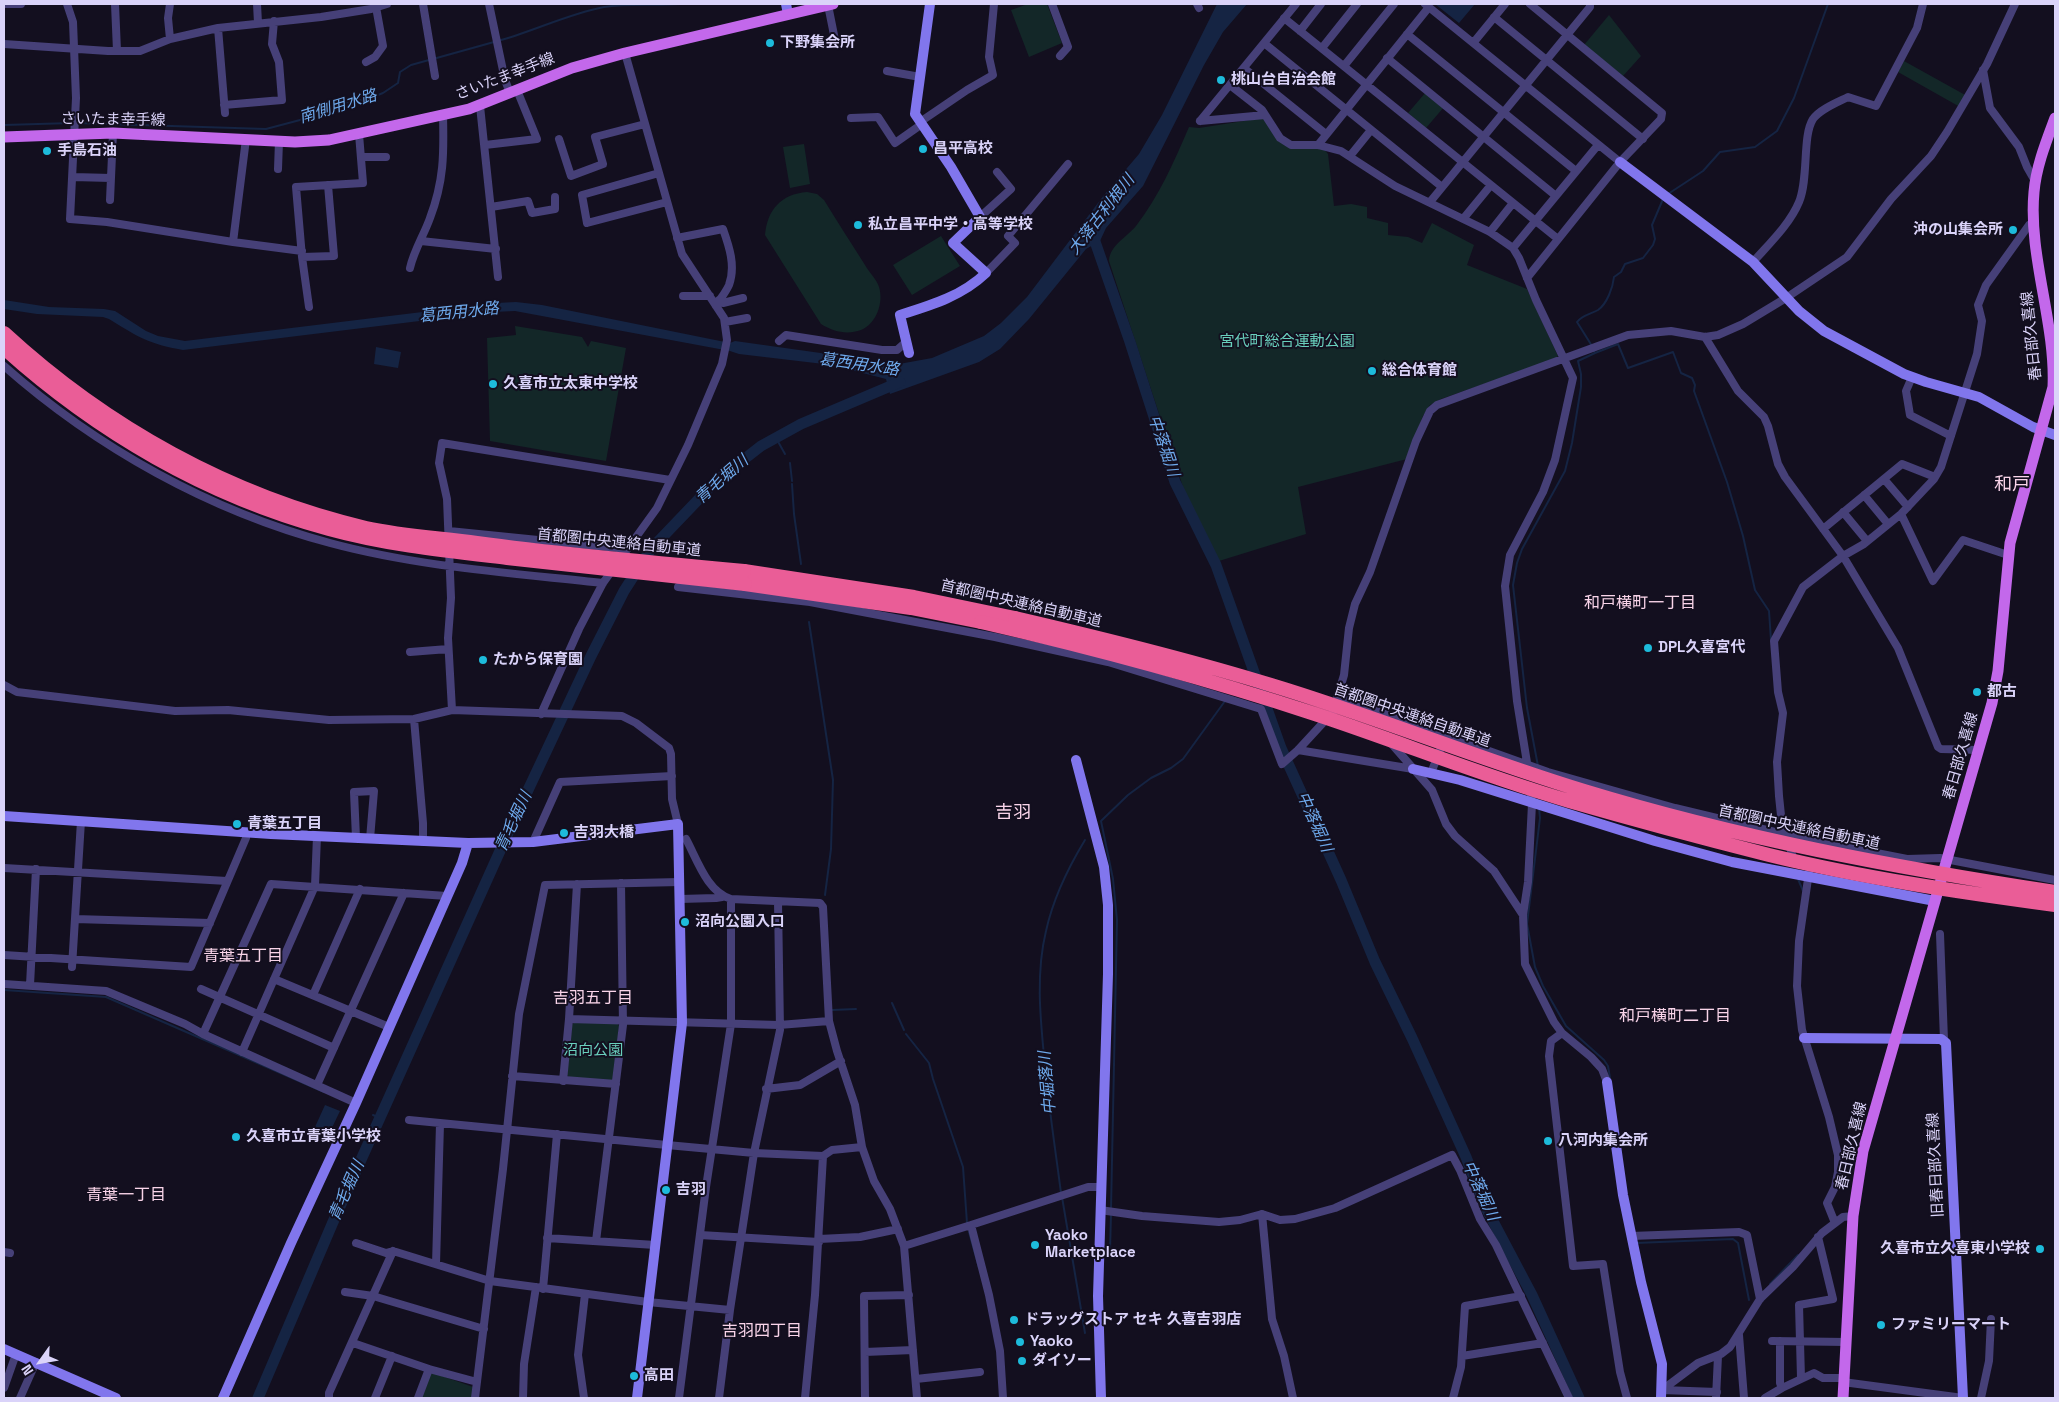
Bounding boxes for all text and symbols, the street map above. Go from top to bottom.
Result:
place label: 下野集会所 [780,34,855,52]
marker: 下野集会所 [764,37,776,49]
street label: さいたま幸手線 [453,50,557,104]
place label: 桃山台自治会館 [1231,71,1336,89]
marker: 桃山台自治会館 [1215,74,1227,86]
water label: 南側用水路 [297,86,379,128]
street label: さいたま幸手線 [60,110,166,130]
place label: 昌平高校 [933,140,993,158]
place label: 手島石油 [57,142,117,160]
marker: 昌平高校 [917,143,929,155]
marker: 手島石油 [41,145,53,157]
water label: 大落古利根川 [1065,171,1139,259]
place label: 私立昌平中学・高等学校 [868,216,1033,234]
marker: 私立昌平中学・高等学校 [852,219,864,231]
place label: 沖の山集会所 [1913,221,2003,239]
marker: 沖の山集会所 [2007,224,2019,236]
street label: 春日部久喜線 [2018,290,2046,382]
water label: 葛西用水路 [418,299,500,327]
park label: 宮代町総合運動公園 [1220,333,1354,351]
water label: 葛西用水路 [818,350,900,380]
place label: 総合体育館 [1382,362,1457,380]
marker: 総合体育館 [1366,365,1378,377]
place label: 久喜市立太東中学校 [503,375,638,393]
marker: 久喜市立太東中学校 [487,378,499,390]
water label: 中落堀川 [1144,413,1182,479]
water label: 青毛堀川 [692,452,752,508]
district label: 和戸 [1994,474,2030,496]
street label: 首都圏中央連絡自動車道 [536,525,702,561]
street label: 首都圏中央連絡自動車道 [939,577,1103,631]
district label: 和戸横町一丁目 [1584,594,1696,614]
place label: DPL久喜宮代 [1658,639,1745,657]
marker: DPL久喜宮代 [1642,642,1654,654]
place label: たから保育園 [493,651,583,669]
marker: たから保育園 [477,654,489,666]
street label: 首都圏中央連絡自動車道 [1331,681,1493,751]
place label: 都古 [1987,683,2017,701]
marker: 都古 [1971,686,1983,698]
street label: 春日部久喜線 [1940,710,1982,802]
water label: 青毛堀川 [492,789,536,855]
water label: 中落堀川 [1292,789,1336,855]
district label: 吉羽 [995,802,1031,824]
street label: 首都圏中央連絡自動車道 [1716,802,1882,854]
place label: 青葉五丁目 [247,815,322,833]
marker: 青葉五丁目 [231,818,243,830]
place label: 吉羽大橋 [574,824,634,842]
marker: 吉羽大橋 [558,827,570,839]
place label: 沼向公園入口 [695,913,785,931]
marker: 沼向公園入口 [679,916,691,928]
district label: 青葉五丁目 [203,947,283,967]
district label: 吉羽五丁目 [553,989,633,1009]
district label: 和戸横町二丁目 [1619,1007,1731,1027]
park label: 沼向公園 [563,1042,623,1060]
water label: 中堀落川 [1036,1050,1060,1116]
street label: 春日部久喜線 [1833,1100,1871,1192]
street label: 旧春日部久喜線 [1924,1112,1948,1218]
place label: 久喜市立青葉小学校 [246,1128,381,1146]
marker: 久喜市立青葉小学校 [230,1131,242,1143]
place label: 八河内集会所 [1558,1132,1648,1150]
marker: 八河内集会所 [1542,1135,1554,1147]
water label: 青毛堀川 [325,1158,369,1224]
water label: 中落堀川 [1458,1158,1502,1224]
place label: 吉羽 [676,1181,706,1199]
marker: 吉羽 [660,1184,672,1196]
district label: 青葉一丁目 [86,1186,166,1206]
place label: Yaoko Marketplace [1045,1227,1136,1262]
marker: Yaoko Marketplace [1029,1239,1041,1251]
place label: 久喜市立久喜東小学校 [1880,1240,2030,1258]
marker: 久喜市立久喜東小学校 [2034,1243,2046,1255]
place label: ドラッグストア セキ 久喜吉羽店 [1024,1311,1242,1329]
marker: ドラッグストア セキ 久喜吉羽店 [1008,1314,1020,1326]
place label: ファミリーマート [1891,1316,2011,1334]
marker: ファミリーマート [1875,1319,1887,1331]
district label: 吉羽四丁目 [722,1322,802,1342]
place label: Yaoko [1030,1333,1073,1351]
marker: Yaoko [1014,1336,1026,1348]
north arrow [15,1337,65,1387]
place label: ダイソー [1032,1352,1092,1370]
marker: ダイソー [1016,1355,1028,1367]
text: N [17,1361,37,1379]
place label: 高田 [644,1367,674,1385]
marker: 高田 [628,1370,640,1382]

